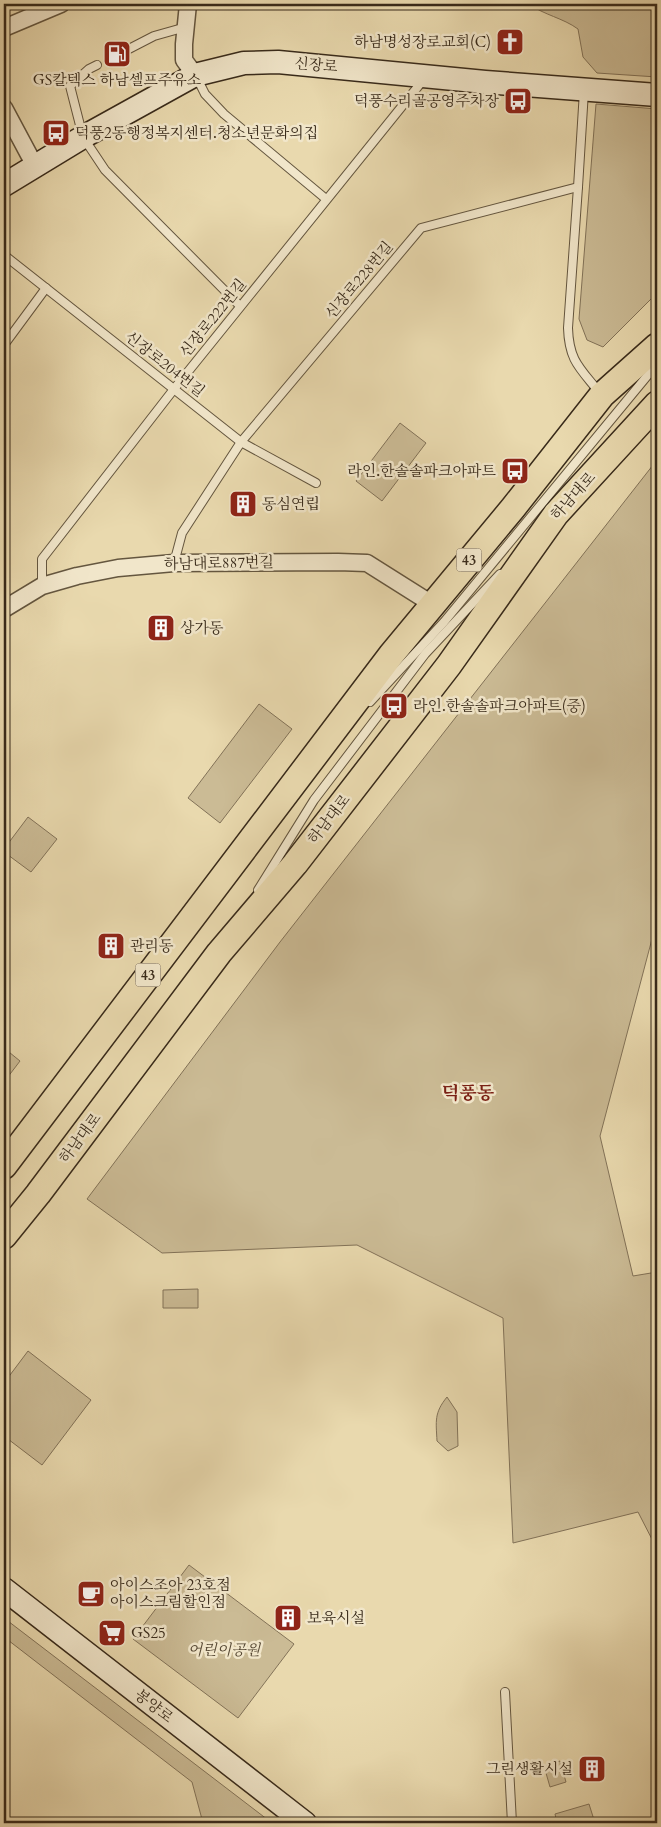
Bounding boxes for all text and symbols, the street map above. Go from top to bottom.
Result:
church icon: 하남명성장로교회(C) [495,27,525,57]
place label: 하남명성장로교회(C) [354,32,491,52]
fuel station icon: GS칼텍스 하남셀프주유소 [102,39,132,69]
street label: 신장로 [293,53,339,77]
place label: GS칼텍스 하남셀프주유소 [33,70,202,90]
bus stop icon: 덕풍수리골공영주차장 [503,86,533,116]
place label: 덕풍수리골공영주차장 [354,91,500,111]
bus stop icon: 덕풍2동행정복지센터.청소년문화의집 [41,118,71,148]
place label: 덕풍2동행정복지센터.청소년문화의집 [75,123,318,143]
street label: 신장로228번길 [321,237,397,323]
street label: 신장로222번길 [175,275,251,361]
street label: 신장로204번길 [121,327,209,401]
bus stop icon: 라인.한솔솔파크아파트 [500,456,530,486]
place label: 라인.한솔솔파크아파트 [347,461,497,481]
street label: 하남대로 [546,467,600,524]
building icon: 동심연립 [228,489,258,519]
place label: 동심연립 [262,494,320,514]
road number: 43 [456,548,482,572]
street label: 하남대로887번길 [164,552,274,574]
building icon: 상가동 [146,613,176,643]
place label: 상가동 [180,618,224,638]
bus stop icon: 라인.한솔솔파크아파트(중) [379,691,409,721]
place label: 라인.한솔솔파크아파트(중) [413,696,586,716]
street label: 하남대로 [303,790,355,848]
building icon: 관리동 [96,931,126,961]
place label: 관리동 [130,936,174,956]
road number: 43 [136,964,160,986]
district label: 덕풍동 [442,1081,495,1106]
street label: 하남대로 [55,1108,106,1167]
place label: 아이스조아 23호점 아이스크림할인점 [110,1575,231,1612]
cafe icon: 아이스조아 23호점 아이스크림할인점 [76,1579,106,1609]
building icon: 보육시설 [273,1603,303,1633]
place label: 보육시설 [307,1608,365,1628]
supermarket icon: GS25 [97,1618,127,1648]
place label: GS25 [131,1623,166,1643]
park label: 어린이공원 [188,1640,262,1660]
street label: 봉양로 [131,1685,178,1728]
building icon: 그린생활시설 [577,1754,607,1784]
place label: 그린생활시설 [486,1759,573,1779]

